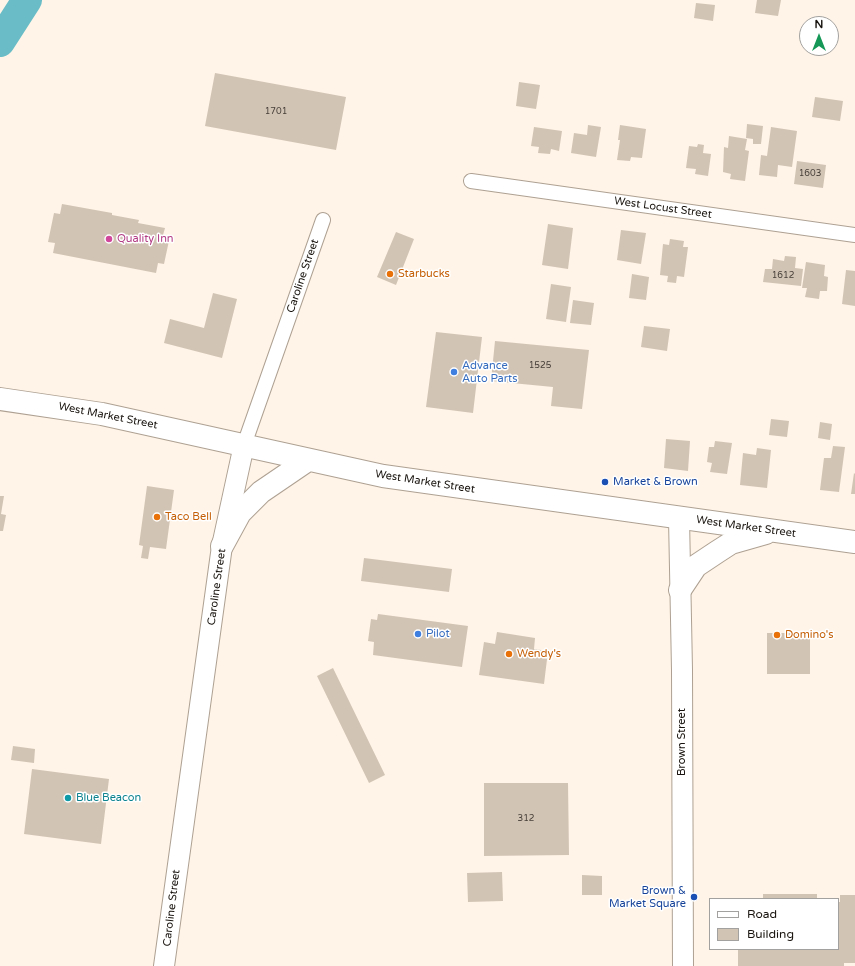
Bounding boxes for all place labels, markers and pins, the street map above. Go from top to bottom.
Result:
place label: Quality Inn [117,232,174,246]
marker: Quality Inn [104,234,114,244]
place label: Starbucks [398,267,450,281]
marker: Starbucks [385,269,395,279]
place label: Advance Auto Parts [462,359,517,385]
marker: Advance Auto Parts [449,367,459,377]
place label: Market & Brown [613,475,698,489]
marker: Market & Brown [600,477,610,487]
place label: Taco Bell [165,510,212,524]
marker: Taco Bell [152,512,162,522]
place label: Pilot [426,627,450,641]
place label: Domino's [785,628,834,642]
marker: Pilot [413,629,423,639]
marker: Domino's [772,630,782,640]
place label: Wendy's [517,647,561,661]
marker: Wendy's [504,649,514,659]
place label: Blue Beacon [76,791,141,805]
marker: Blue Beacon [63,793,73,803]
place label: Brown & Market Square [609,884,686,910]
marker: Brown & Market Square [689,892,699,902]

